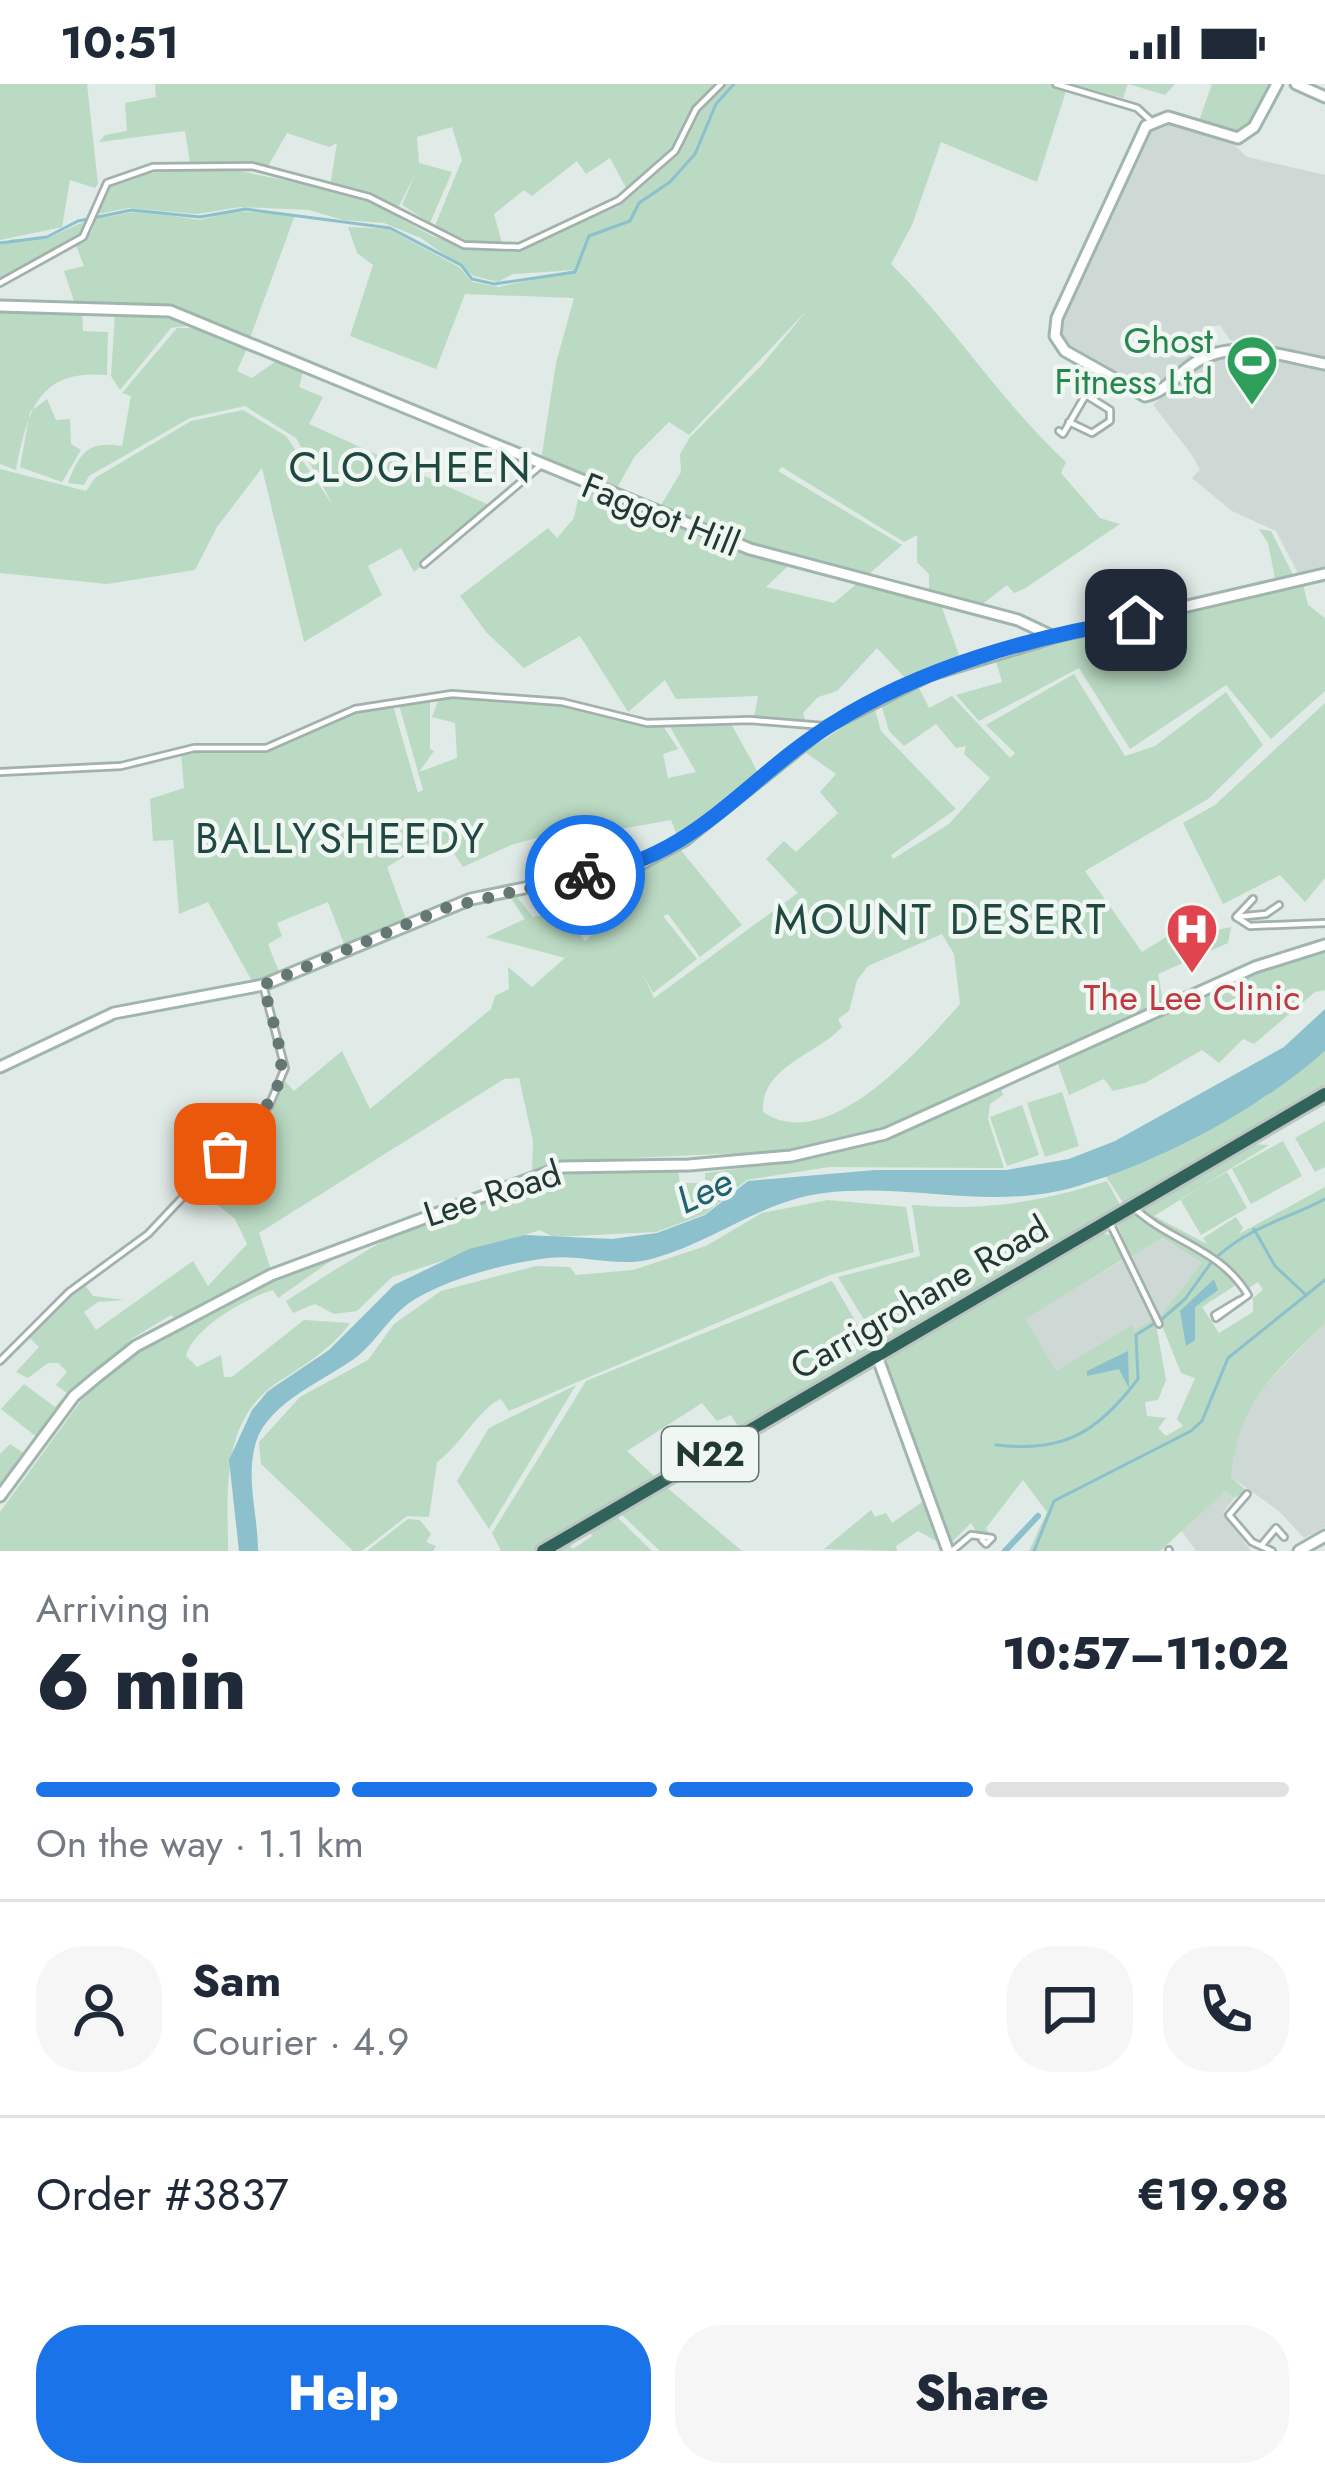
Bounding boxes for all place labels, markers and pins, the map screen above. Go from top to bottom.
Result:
place label: Ghost Fitness Ltd [1054,314,1213,407]
sports icon: Ghost Fitness Ltd [1224,333,1280,407]
pin [1085,569,1187,671]
hospital icon: The Lee Clinic [1164,901,1220,975]
place label: The Lee Clinic [1084,971,1300,1023]
pin [174,1103,276,1205]

